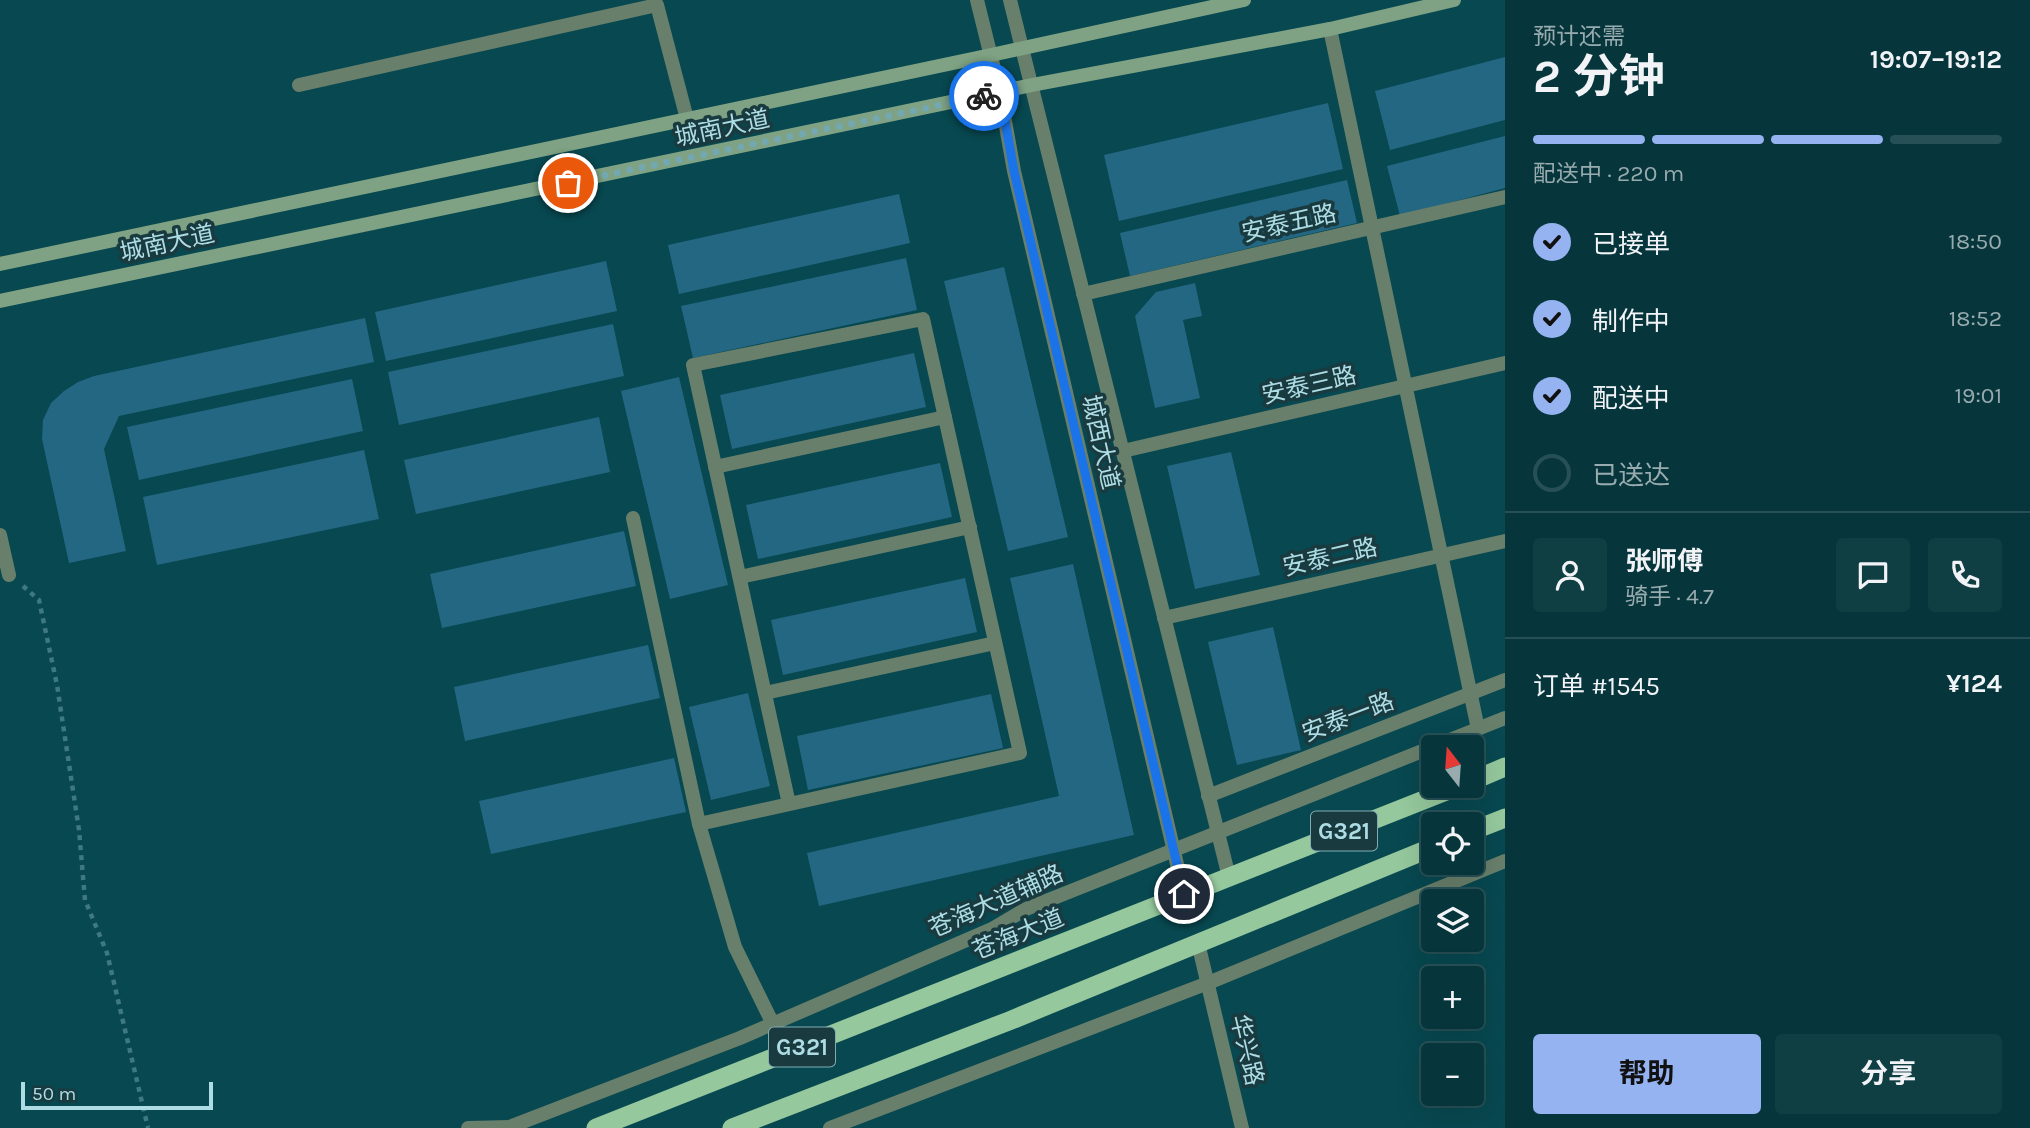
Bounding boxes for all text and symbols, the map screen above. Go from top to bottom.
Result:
text: 预计还需 [1533,23,1625,50]
text: 19:07–19:12 [1870,44,2002,75]
text: 2 分钟 [1533,50,1664,104]
courier [949,61,1019,131]
icon: bike [965,77,1003,115]
street label: 城南大道 [672,104,772,152]
pin [538,153,598,213]
text: 配送中 · 220 m [1533,160,1684,187]
icon: bag [549,164,587,202]
street label: 安泰五路 [1239,199,1339,247]
street label: 城南大道 [117,219,217,267]
icon: check [1533,223,1571,261]
text: 18:50 [1948,228,2002,255]
text: 已接单 [1592,229,1670,260]
icon: check [1533,300,1571,338]
text: 18:52 [1949,305,2002,332]
text: 制作中 [1592,306,1670,337]
street label: 安泰三路 [1259,361,1359,409]
icon: check [1533,377,1571,415]
text: 19:01 [1955,382,2002,409]
text: 配送中 [1592,383,1670,414]
street label: 城西大道 [1077,392,1125,492]
text: 已送达 [1592,460,1670,491]
street label: 安泰二路 [1280,533,1380,581]
button: person [1533,538,1607,612]
button: chat [1836,538,1910,612]
button: phone [1928,538,2002,612]
text: 张师傅 [1625,546,1703,577]
text: 骑手 · 4.7 [1625,583,1714,610]
text: ¥124 [1946,668,2002,699]
text: 订单 #1545 [1533,671,1660,702]
street label: 安泰一路 [1298,687,1398,747]
north arrow [1421,735,1484,798]
map controls [1421,735,1484,1106]
road number: G321 [1311,811,1377,850]
button: locate [1421,812,1484,875]
street label: 苍海大道辅路 [924,859,1068,943]
pin [1154,864,1214,924]
icon: home [1165,875,1203,913]
button: layers [1421,889,1484,952]
street label: 苍海大道 [968,903,1068,965]
button: + [1421,966,1484,1029]
street label: 华兴路 [1225,1012,1269,1088]
road number: G321 [769,1028,835,1066]
button: 帮助 [1533,1034,1761,1114]
button: 分享 [1775,1034,2002,1114]
button: − [1421,1043,1484,1106]
scale bar [21,1079,214,1111]
text: 50 m [32,1083,76,1105]

